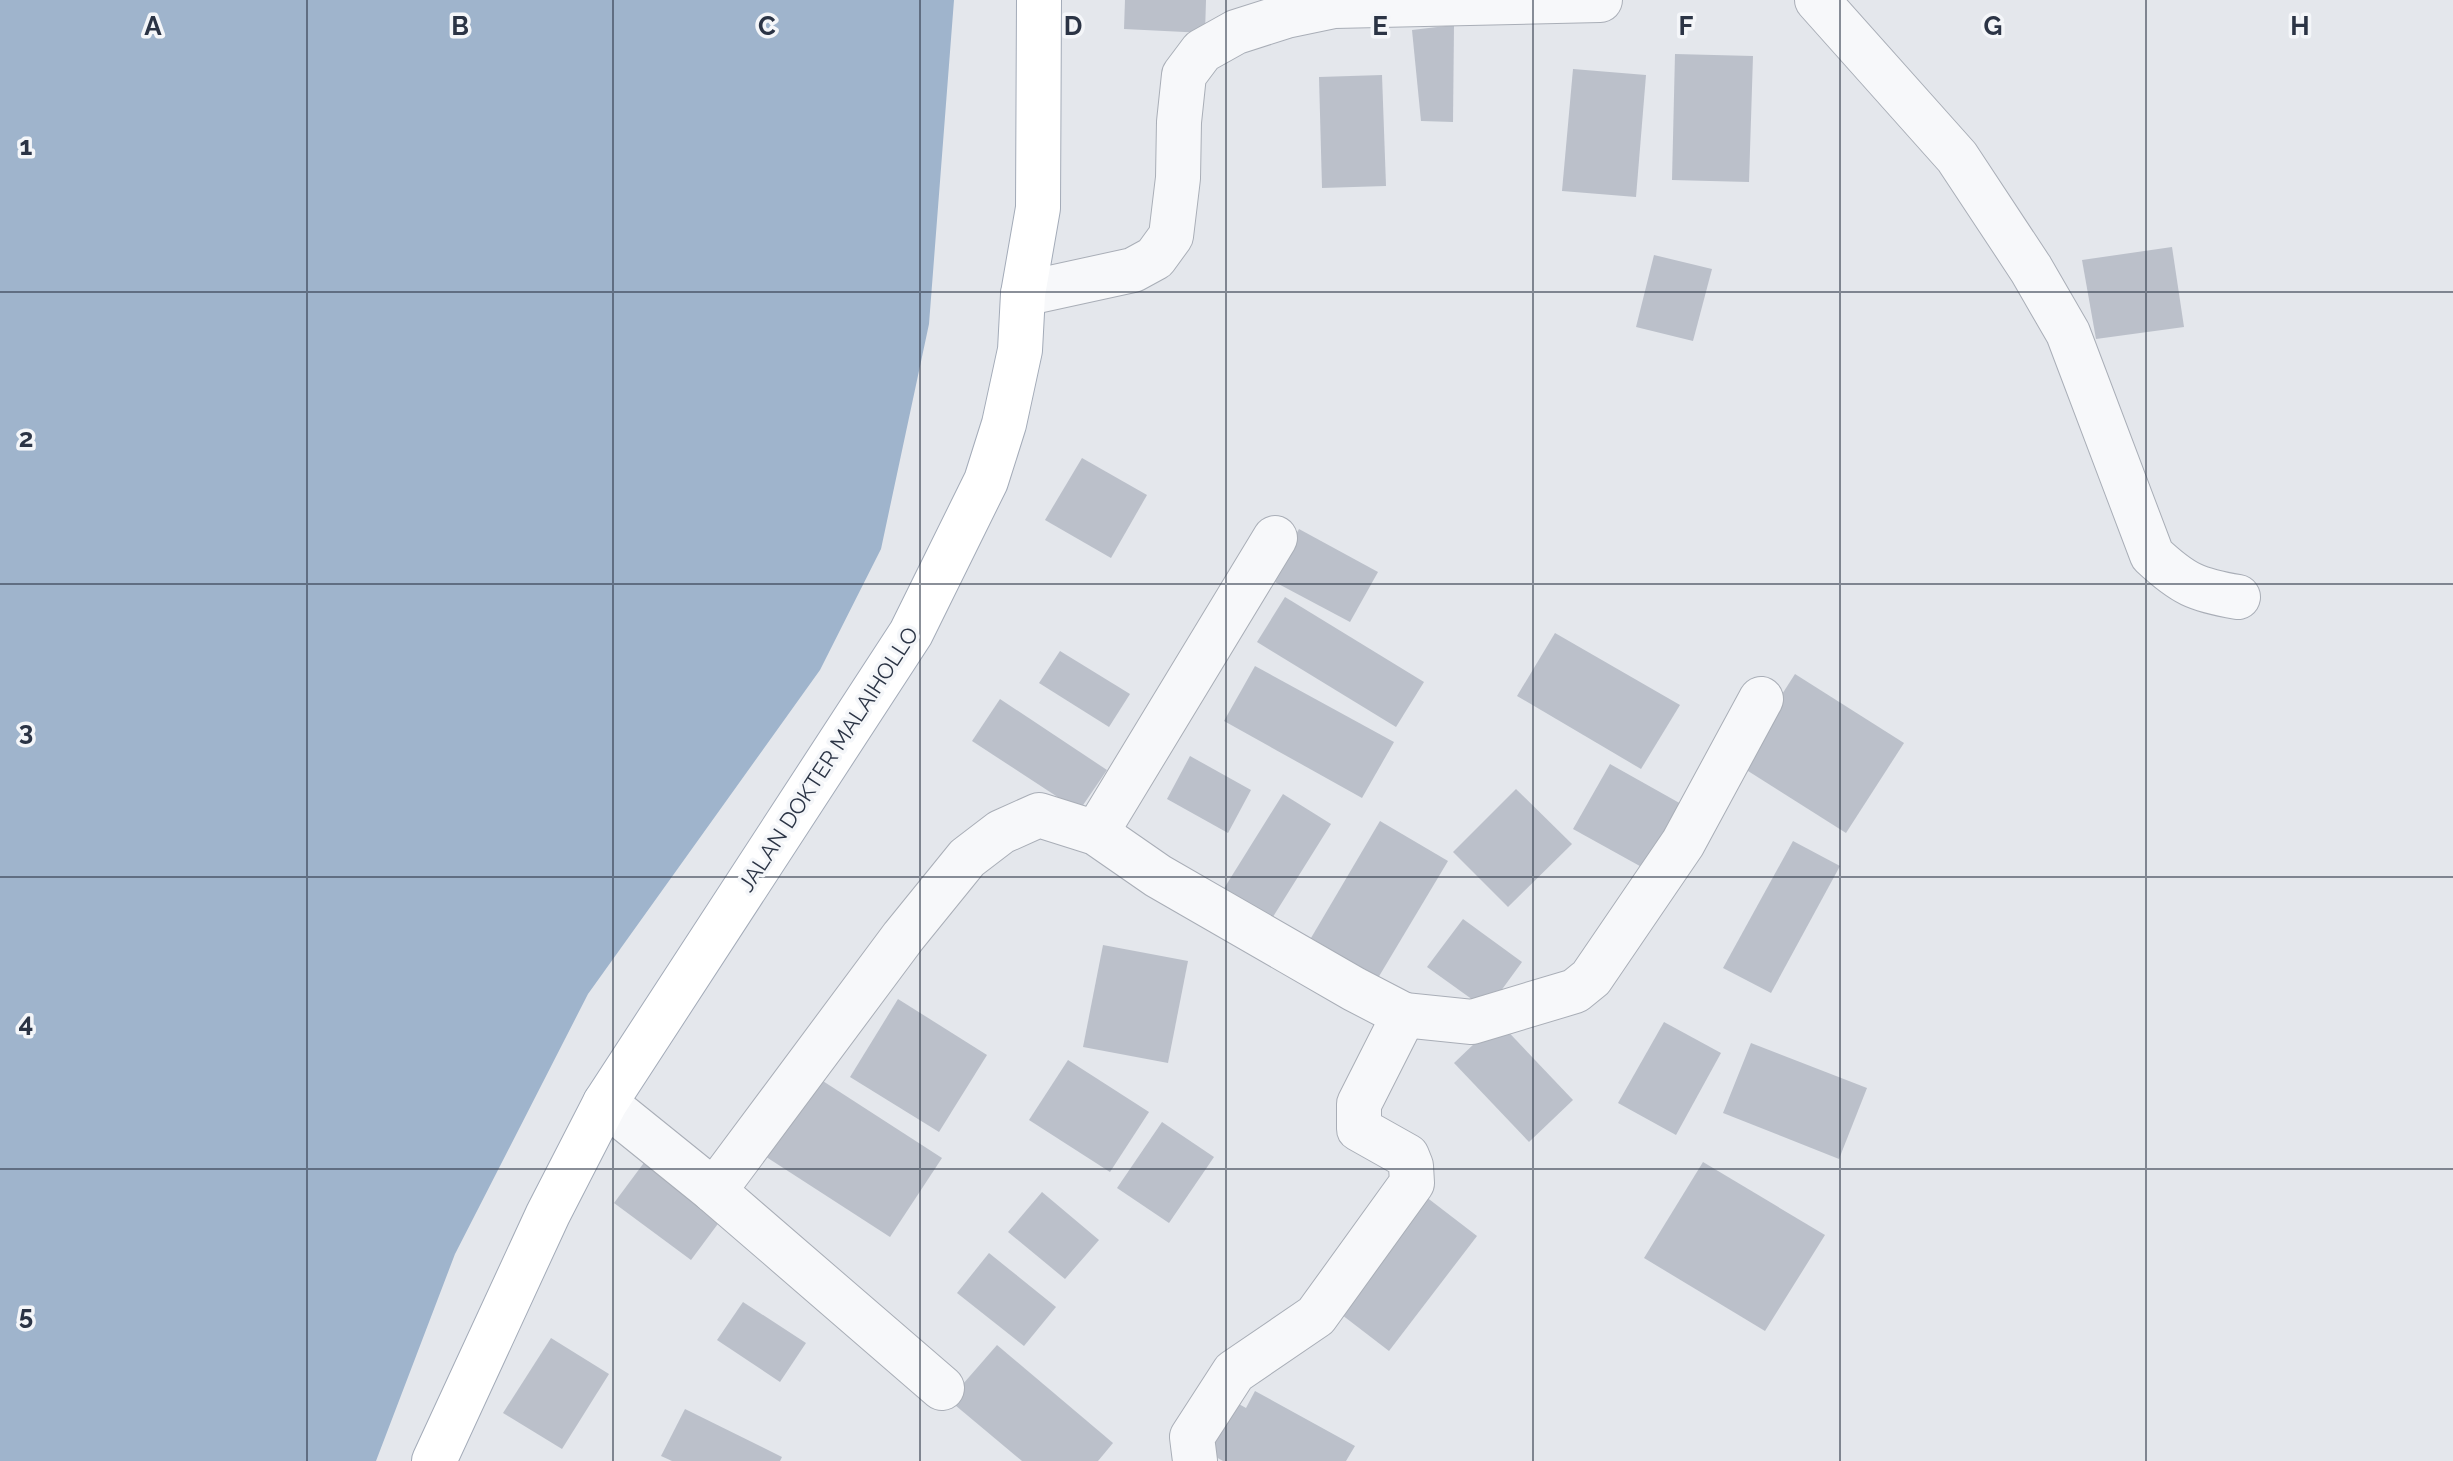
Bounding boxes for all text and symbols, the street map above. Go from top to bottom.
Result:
text: A [144,11,162,41]
text: B [451,11,469,41]
text: C [758,11,776,41]
text: D [1064,11,1082,41]
text: E [1372,11,1388,41]
text: F [1679,11,1694,41]
text: G [1984,11,2002,41]
text: H [2290,11,2310,41]
text: 1 [20,131,33,161]
text: 2 [19,423,33,453]
street label: JALAN DOKTER MALAIHOLLO [733,622,923,896]
text: 3 [19,716,33,746]
text: 4 [19,1008,33,1038]
text: 5 [19,1300,33,1330]

